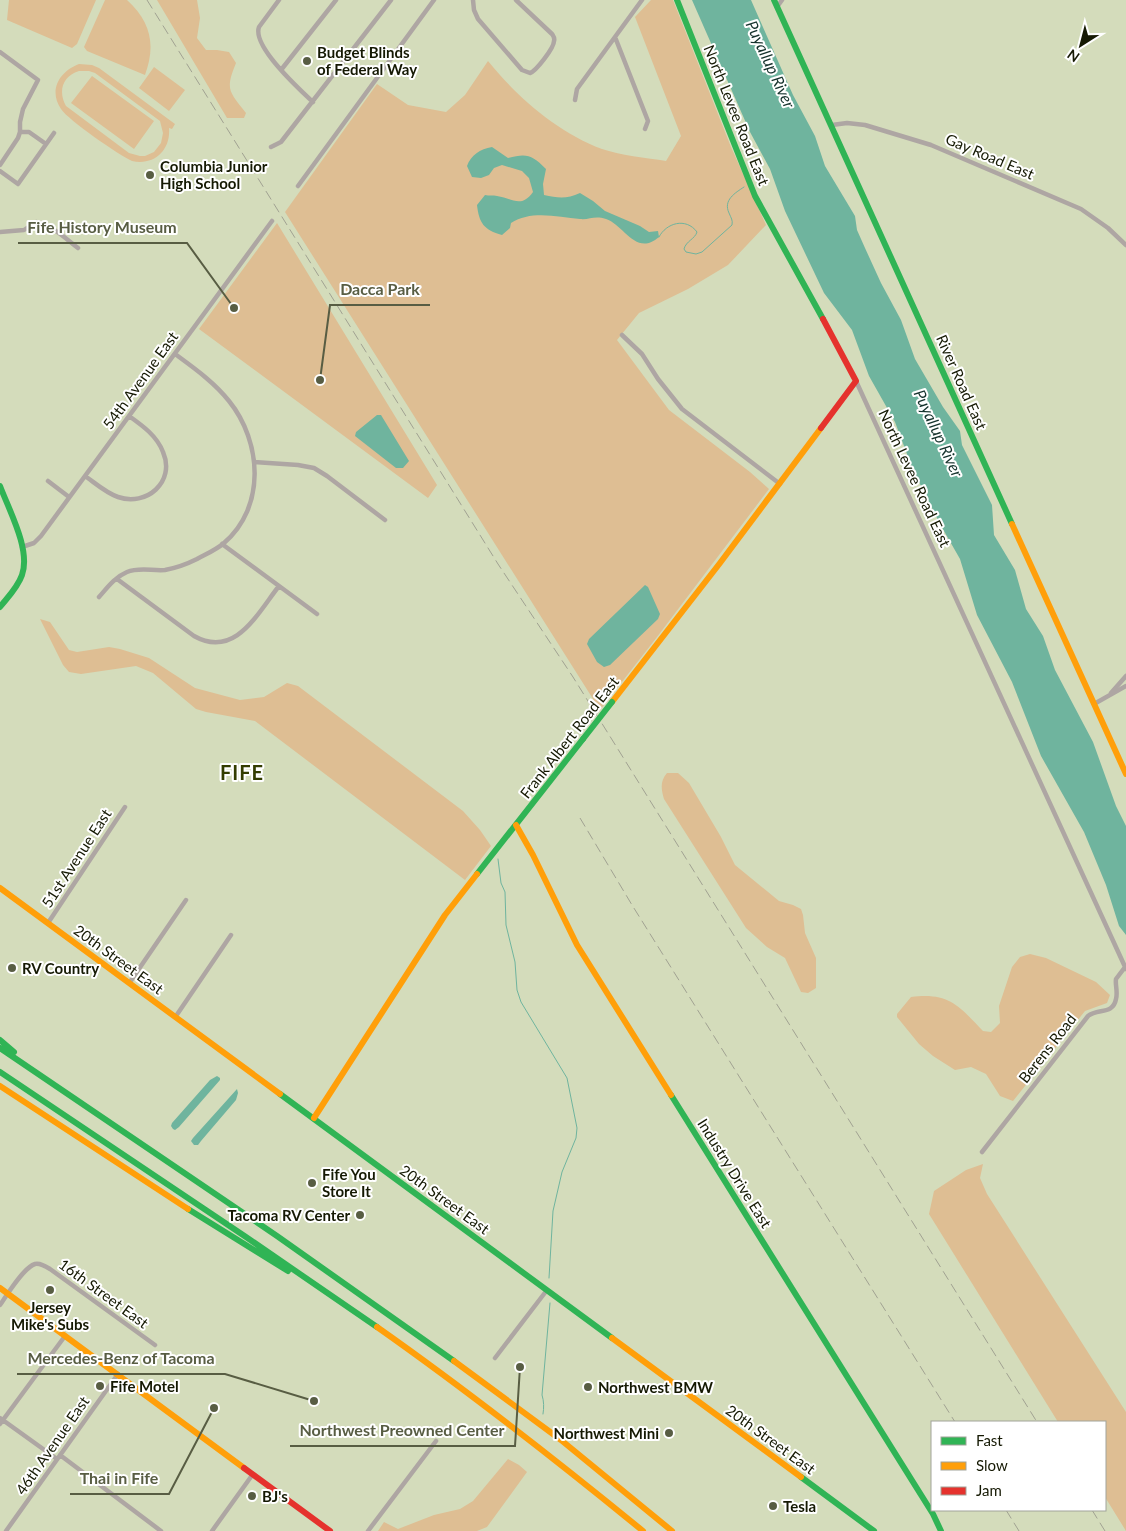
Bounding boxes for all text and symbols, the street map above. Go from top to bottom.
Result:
water label: Puyallup River [742,17,800,111]
north arrow [1056,20,1106,70]
street label: North Levee Road East [701,42,774,188]
place label: Budget Blinds of Federal Way [317,43,417,78]
text: N [1064,46,1082,66]
marker: Budget Blinds of Federal Way [301,55,313,67]
street label: Gay Road East [943,129,1038,183]
place label: Columbia Junior High School [160,157,268,192]
marker: Columbia Junior High School [144,169,156,181]
callout: Fife History Museum [18,212,187,243]
text: Fife History Museum [27,217,177,236]
callout: Dacca Park [330,274,430,305]
text: Dacca Park [340,279,420,298]
street label: 54th Avenue East [99,327,182,432]
street label: River Road East [933,332,991,433]
water label: Puyallup River [910,386,968,480]
street label: North Levee Road East [875,406,955,550]
street label: Frank Albert Road East [516,672,623,802]
district label: FIFE [220,760,264,784]
street label: 51st Avenue East [37,805,115,911]
street label: 20th Street East [71,920,168,998]
place label: RV Country [22,959,99,977]
marker: RV Country [6,962,18,974]
street label: Berens Road [1014,1010,1080,1086]
street label: Industry Drive East [694,1115,776,1231]
street label: 20th Street East [397,1160,494,1238]
place label: Fife You Store It [322,1165,376,1200]
marker: Fife You Store It [306,1177,318,1189]
place label: Tacoma RV Center [227,1206,350,1224]
marker: Tacoma RV Center [354,1209,366,1221]
street label: 16th Street East [56,1254,153,1332]
marker: Jersey Mike's Subs [44,1284,56,1296]
place label: Jersey Mike's Subs [11,1298,89,1333]
callout: Mercedes-Benz of Tacoma [17,1343,225,1374]
text: Mercedes-Benz of Tacoma [27,1348,215,1367]
place label: Fife Motel [110,1377,179,1395]
place label: Northwest BMW [598,1378,713,1396]
marker: Fife Motel [94,1380,106,1392]
marker: Northwest BMW [582,1381,594,1393]
street label: 46th Avenue East [11,1392,93,1498]
street label: 20th Street East [723,1400,820,1478]
callout: Northwest Preowned Center [290,1415,515,1446]
text: Northwest Preowned Center [299,1420,505,1439]
legend [931,1421,1106,1511]
place label: Northwest Mini [554,1424,659,1442]
marker: Northwest Mini [663,1427,675,1439]
text: Fast [976,1431,1003,1449]
text: Slow [976,1456,1008,1474]
callout: Thai in Fife [70,1463,169,1494]
text: Thai in Fife [80,1468,159,1487]
text: Jam [976,1481,1002,1499]
place label: BJ's [262,1487,288,1505]
marker: BJ's [246,1490,258,1502]
place label: Tesla [783,1497,816,1515]
marker: Tesla [767,1500,779,1512]

